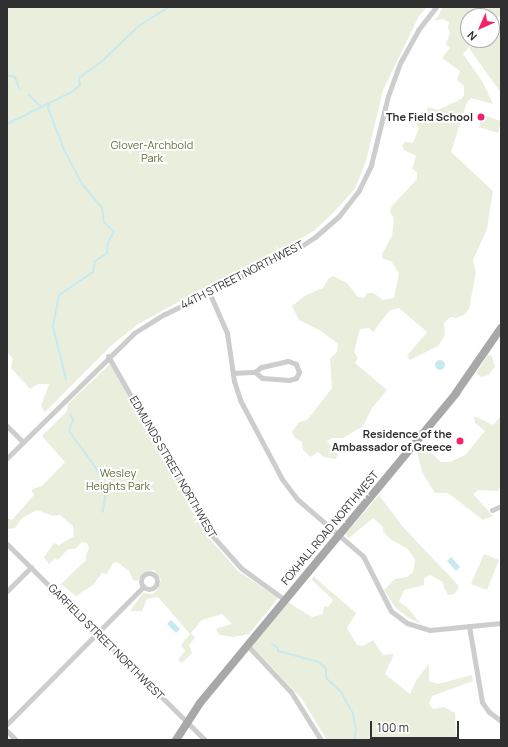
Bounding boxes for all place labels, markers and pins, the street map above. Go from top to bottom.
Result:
place label: The Field School [386,110,473,124]
marker: The Field School [476,112,486,122]
place label: Residence of the Ambassador of Greece [332,428,452,454]
marker: Residence of the Ambassador of Greece [455,436,465,446]

